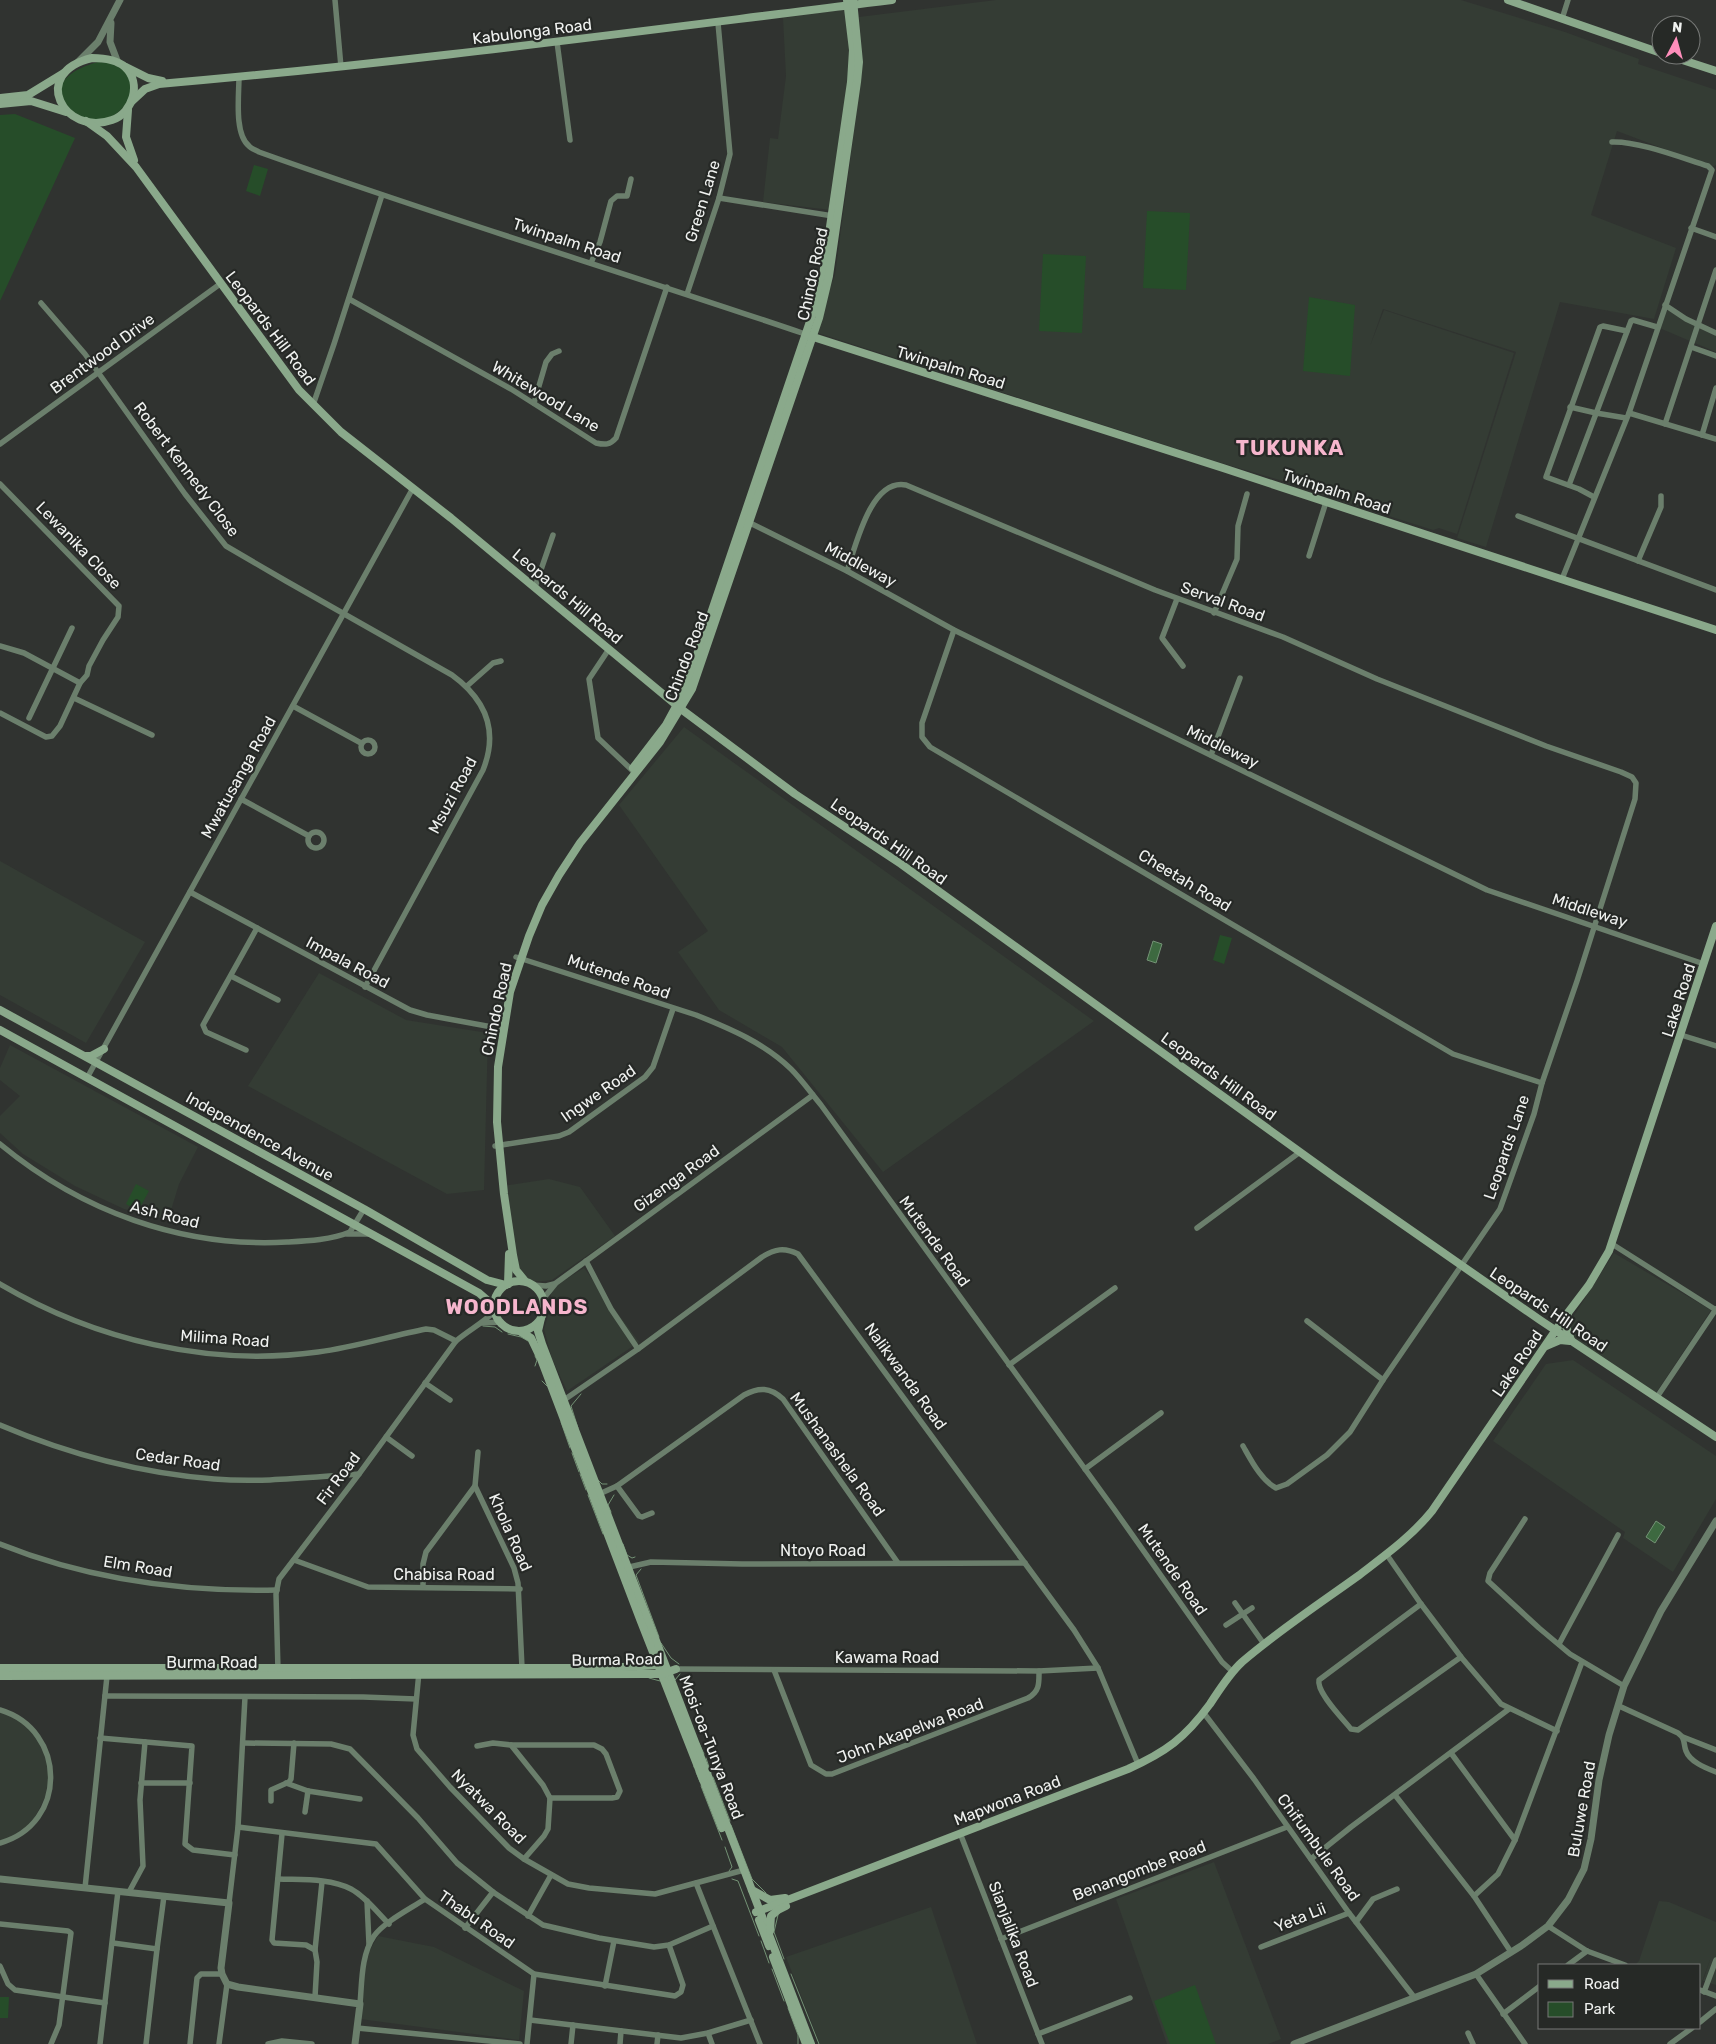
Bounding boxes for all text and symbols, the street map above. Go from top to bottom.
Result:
street label: Kabulonga Road [471,15,593,48]
north arrow [1651,15,1701,65]
text: N [1671,19,1683,37]
street label: Green Lane [681,158,724,244]
street label: Twinpalm Road [510,214,623,267]
street label: Chindo Road [793,226,832,322]
street label: Leopards Hill Road [222,268,320,389]
street label: Brentwood Drive [46,309,158,398]
street label: Twinpalm Road [894,342,1008,393]
street label: Whitewood Lane [488,357,603,436]
street label: Robert Kennedy Close [130,398,243,540]
district label: TUKUNKA [1236,435,1344,460]
street label: Twinpalm Road [1280,465,1393,518]
street label: Lewanika Close [32,498,125,593]
street label: Middleway [822,538,900,591]
street label: Leopards Hill Road [509,545,627,648]
street label: Serval Road [1178,577,1267,625]
street label: Chindo Road [661,609,712,704]
street label: Mwatusanga Road [197,713,280,842]
street label: Middleway [1183,721,1262,772]
street label: Msuzi Road [424,754,481,837]
street label: Leopards Hill Road [827,794,951,889]
street label: Cheetah Road [1135,845,1235,916]
street label: Middleway [1550,889,1630,932]
street label: Impala Road [303,933,393,992]
street label: Mutende Road [565,950,673,1003]
street label: Chindo Road [477,961,516,1057]
street label: Lake Road [1658,961,1699,1039]
street label: Leopards Hill Road [1157,1028,1280,1125]
street label: Ingwe Road [557,1061,639,1126]
street label: Independence Avenue [182,1088,337,1185]
street label: Leopards Lane [1480,1092,1533,1202]
street label: Gizenga Road [630,1141,723,1216]
street label: Mutende Road [895,1192,974,1290]
street label: Ash Road [128,1197,201,1232]
street label: Leopards Hill Road [1486,1263,1611,1356]
district label: WOODLANDS [446,1294,588,1319]
street label: Nalikwanda Road [861,1319,951,1433]
street label: Milima Road [180,1326,270,1351]
street label: Lake Road [1488,1326,1547,1400]
street label: Mushanashela Road [786,1388,889,1520]
street label: Cedar Road [134,1444,222,1475]
street label: Fir Road [313,1448,364,1508]
street label: Khola Road [485,1490,536,1574]
street label: Mutende Road [1134,1520,1211,1619]
street label: Ntoyo Road [780,1541,866,1560]
street label: Elm Road [102,1552,174,1581]
street label: Chabisa Road [393,1565,495,1584]
street label: Kawama Road [835,1648,939,1667]
street label: Burma Road [571,1649,663,1670]
street label: Burma Road [166,1653,258,1672]
street label: Mosi-oa-Tunya Road [675,1673,748,1822]
street label: John Akapelwa Road [834,1694,986,1767]
street label: Buluwe Road [1564,1760,1599,1859]
street label: Nyatwa Road [447,1765,530,1848]
street label: Mapwona Road [951,1771,1063,1830]
street label: Chifumbule Road [1273,1790,1364,1905]
street label: Benangombe Road [1070,1836,1208,1905]
street label: Sianjalika Road [985,1879,1042,1990]
street label: Thabu Road [435,1886,518,1953]
street label: Yeta Lii [1272,1899,1329,1936]
legend [1538,1964,1701,2029]
text: Road [1584,1975,1620,1993]
text: Park [1584,2000,1615,2018]

